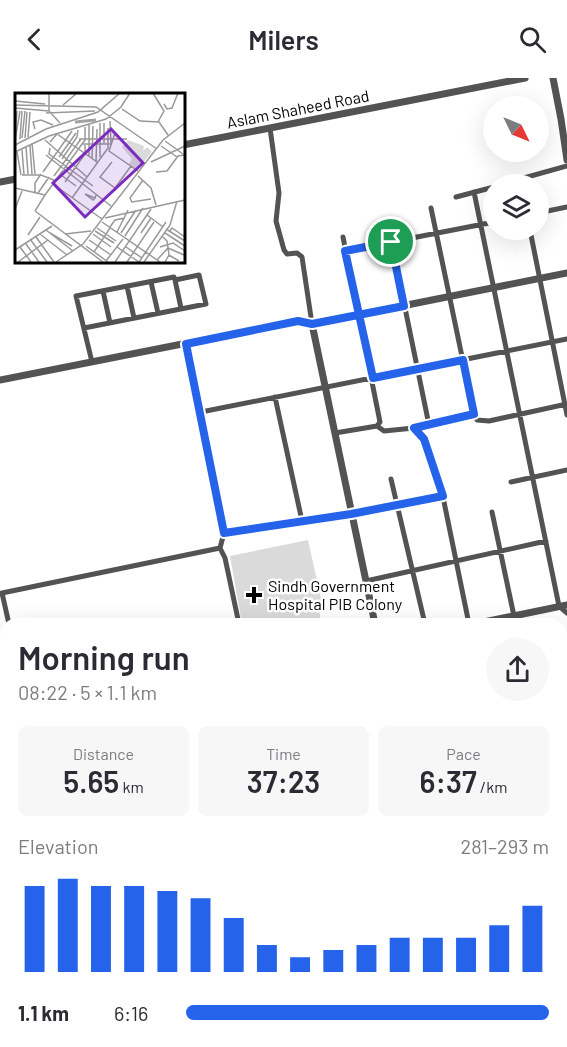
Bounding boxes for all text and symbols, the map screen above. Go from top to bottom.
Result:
icon: back [18,23,51,56]
text: Milers [248,23,319,55]
icon: search [516,23,549,56]
street label: Aslam Shaheed Road [225,85,371,132]
inset map [15,93,184,262]
north arrow [483,96,549,162]
map controls [483,96,549,240]
button: layers [483,174,549,240]
pin [365,216,416,267]
icon: arrive [374,225,407,258]
place label: Sindh Government Hospital PIB Colony [268,576,403,613]
marker: Sindh Government Hospital PIB Colony [245,586,263,604]
text: Morning run [18,637,190,677]
button: share [486,638,549,701]
text: 08:22 · 5 × 1.1 km [18,680,157,704]
text: Distance [73,744,134,763]
text: Time [266,744,301,763]
text: Pace [446,744,481,763]
text: 5.65 [63,763,119,799]
text: 37:23 [247,763,320,799]
text: 6:37 [420,763,477,799]
text: km [119,777,144,796]
text: /km [477,777,507,796]
text: Elevation [18,834,99,858]
text: 281–293 m [460,834,549,858]
text: 1.1 km [18,1001,69,1025]
text: 6:16 [114,1001,148,1025]

